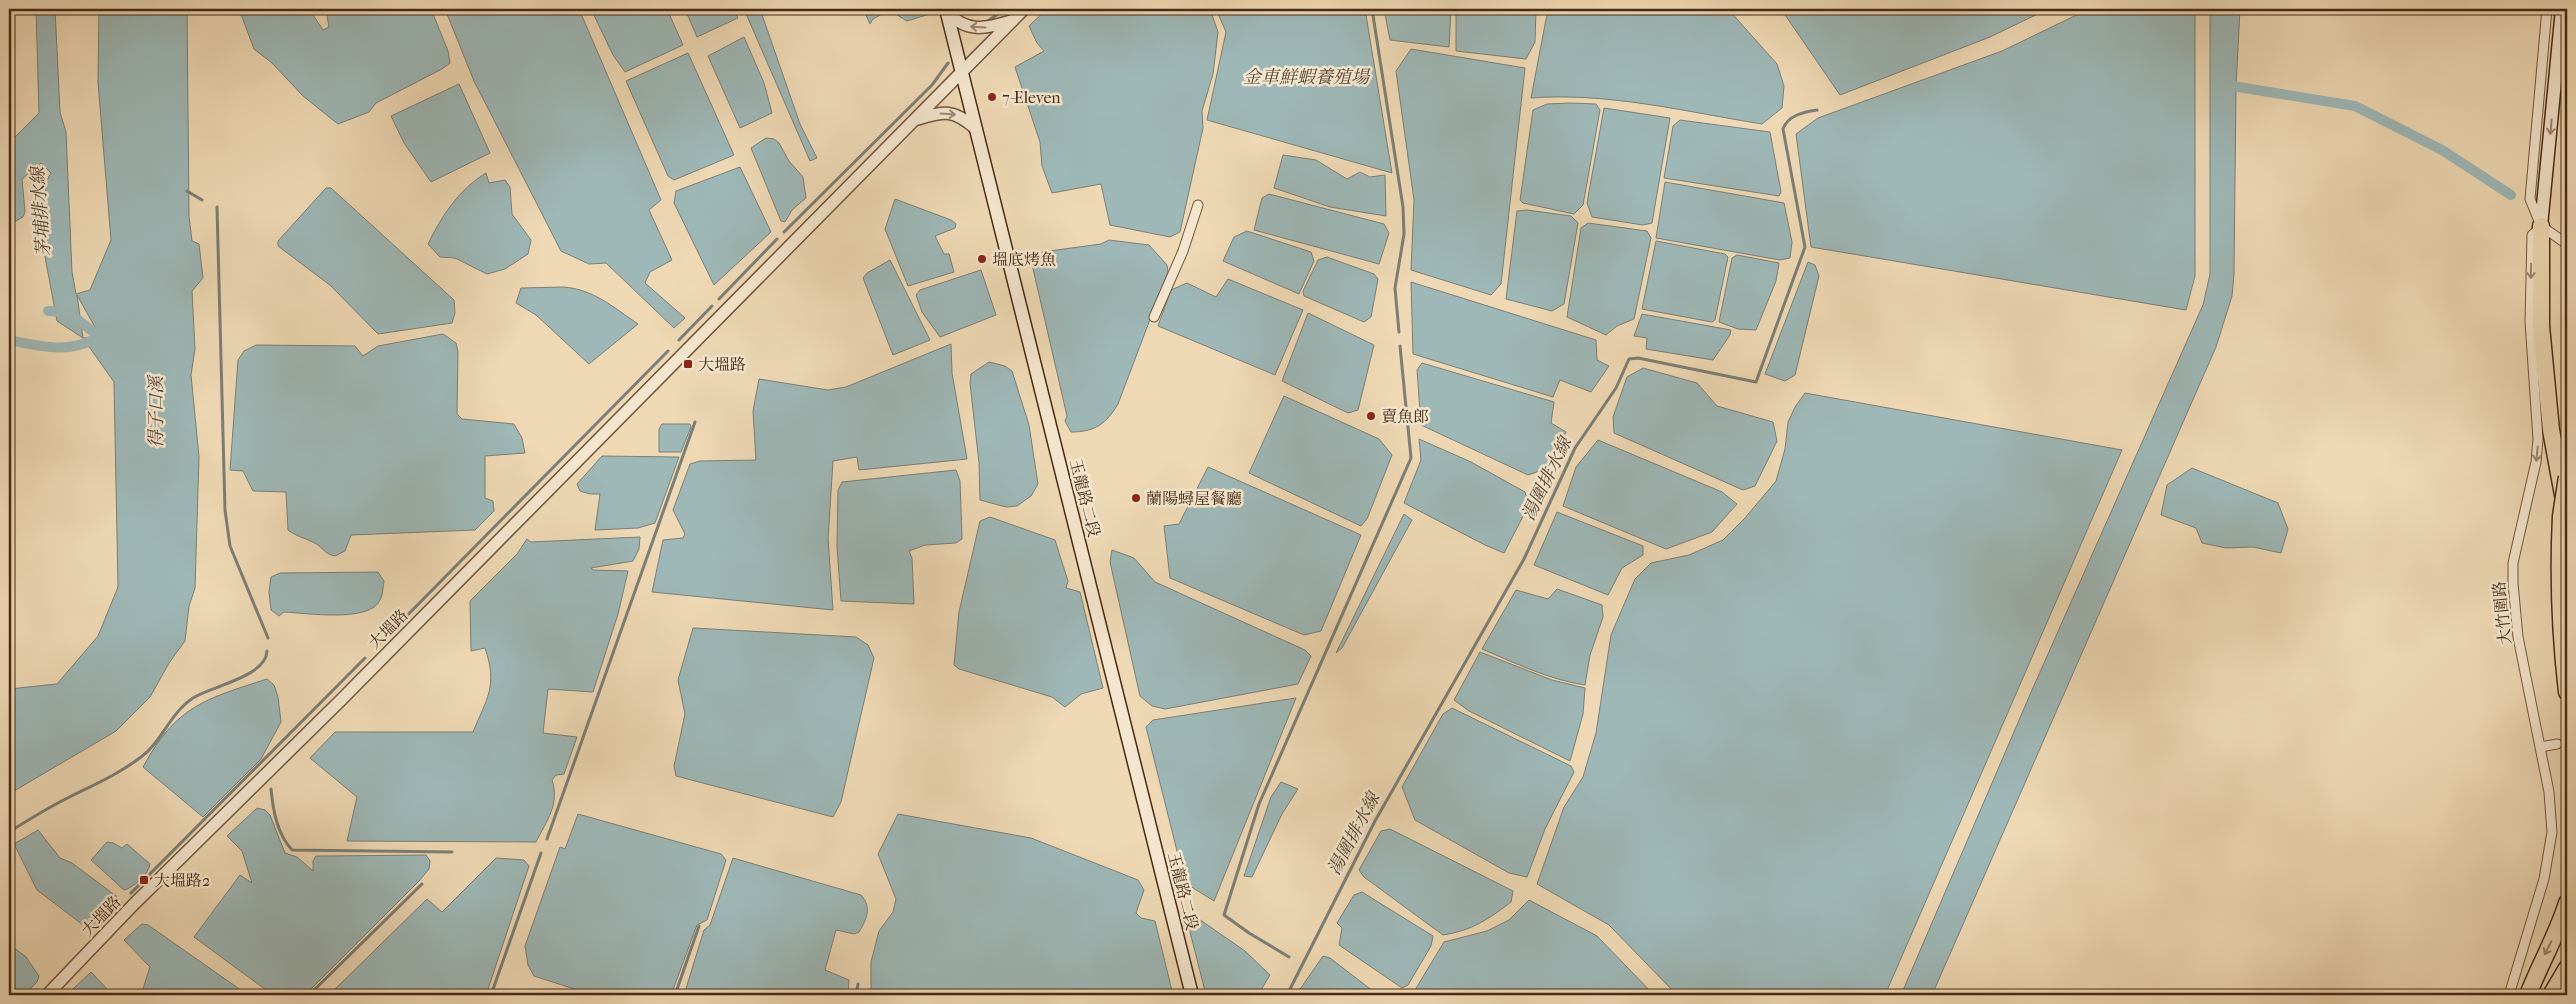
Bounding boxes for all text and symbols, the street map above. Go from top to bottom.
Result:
one-way arrow [970,23,986,32]
water label: 金車鮮蝦養殖場 [1243,67,1371,88]
place label: 7-Eleven [1002,88,1061,107]
marker: 7-Eleven [986,91,998,103]
one-way arrow [940,109,956,118]
one-way arrow [2546,119,2555,135]
water label: 茅埔排水線 [27,164,55,258]
place label: 塭底烤魚 [992,250,1056,269]
marker: 塭底烤魚 [976,253,988,265]
one-way arrow [2526,262,2536,279]
place label: 大塭路 [698,355,746,374]
marker: 大塭路 [682,358,694,370]
water label: 得子口溪 [146,374,167,448]
place label: 賣魚郎 [1381,407,1429,426]
marker: 賣魚郎 [1365,410,1377,422]
water label: 湯圍排水線 [1518,432,1577,524]
one-way arrow [2532,446,2542,462]
street label: 玉龍路二段 [1066,457,1104,539]
place label: 蘭陽蟳屋餐廳 [1146,489,1242,508]
marker: 蘭陽蟳屋餐廳 [1130,492,1142,504]
street label: 大竹圍路 [2489,580,2515,646]
street label: 大塭路 [364,605,412,653]
water label: 湯圍排水線 [1324,788,1385,879]
street label: 玉龍路二段 [1164,850,1202,932]
place label: 大塭路2 [154,871,210,890]
marker: 大塭路2 [138,874,150,886]
street label: 大塭路 [77,892,125,940]
one-way arrow [2543,940,2553,955]

